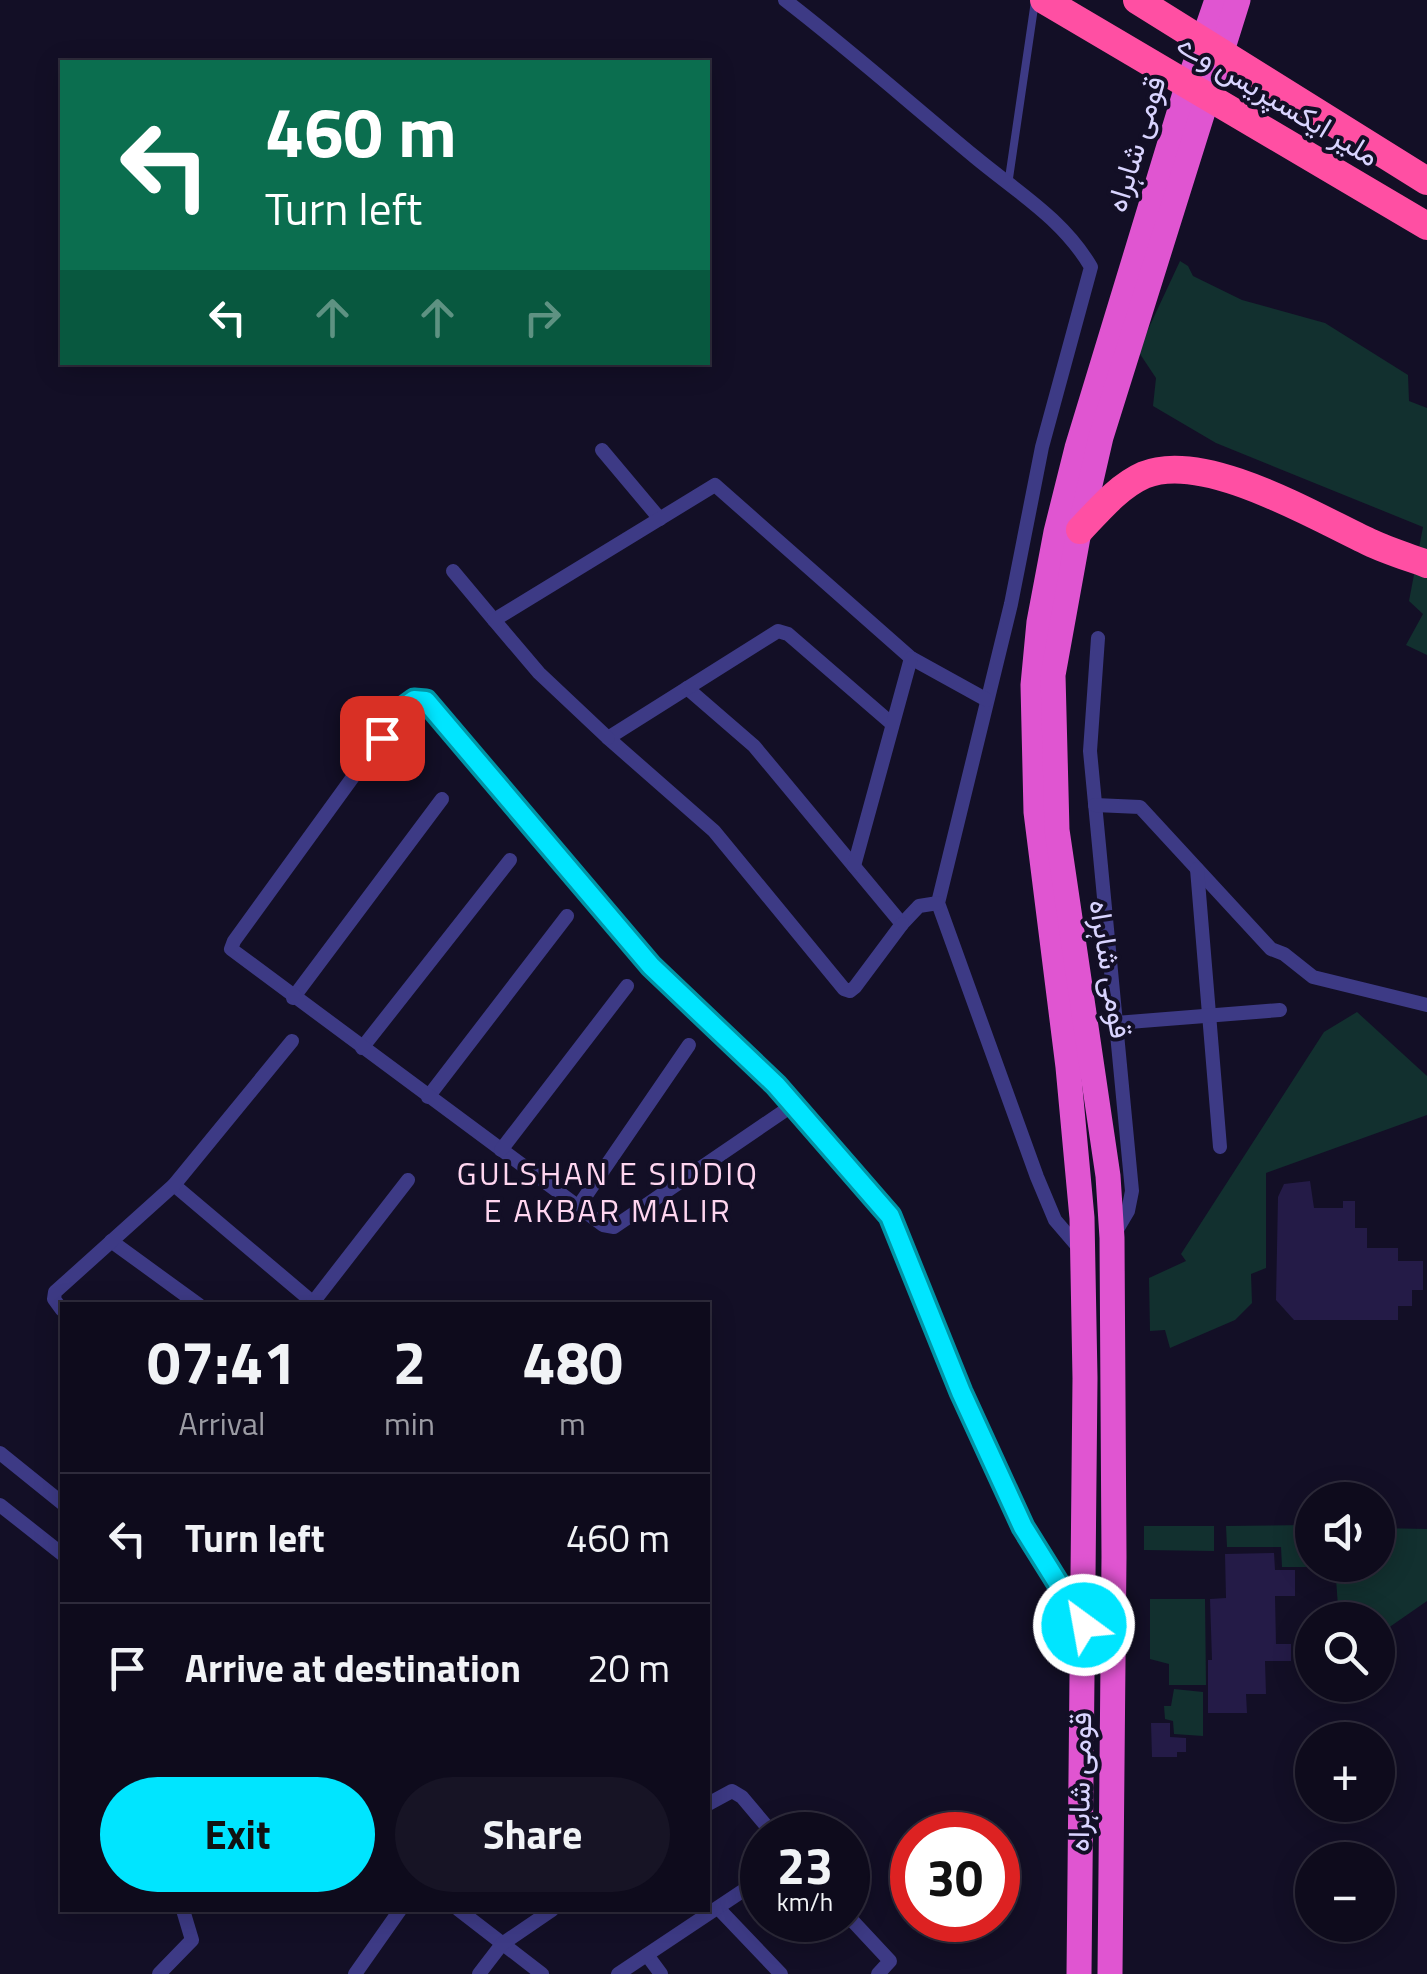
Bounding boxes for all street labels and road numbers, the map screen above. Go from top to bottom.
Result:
street label: ملیر ایکسپریس وے [1168,20,1389,178]
street label: قومی شاہراہ [1093,70,1178,217]
street label: قومی شاہراہ [1077,896,1145,1042]
street label: قومی شاہراہ [1055,1711,1103,1852]

